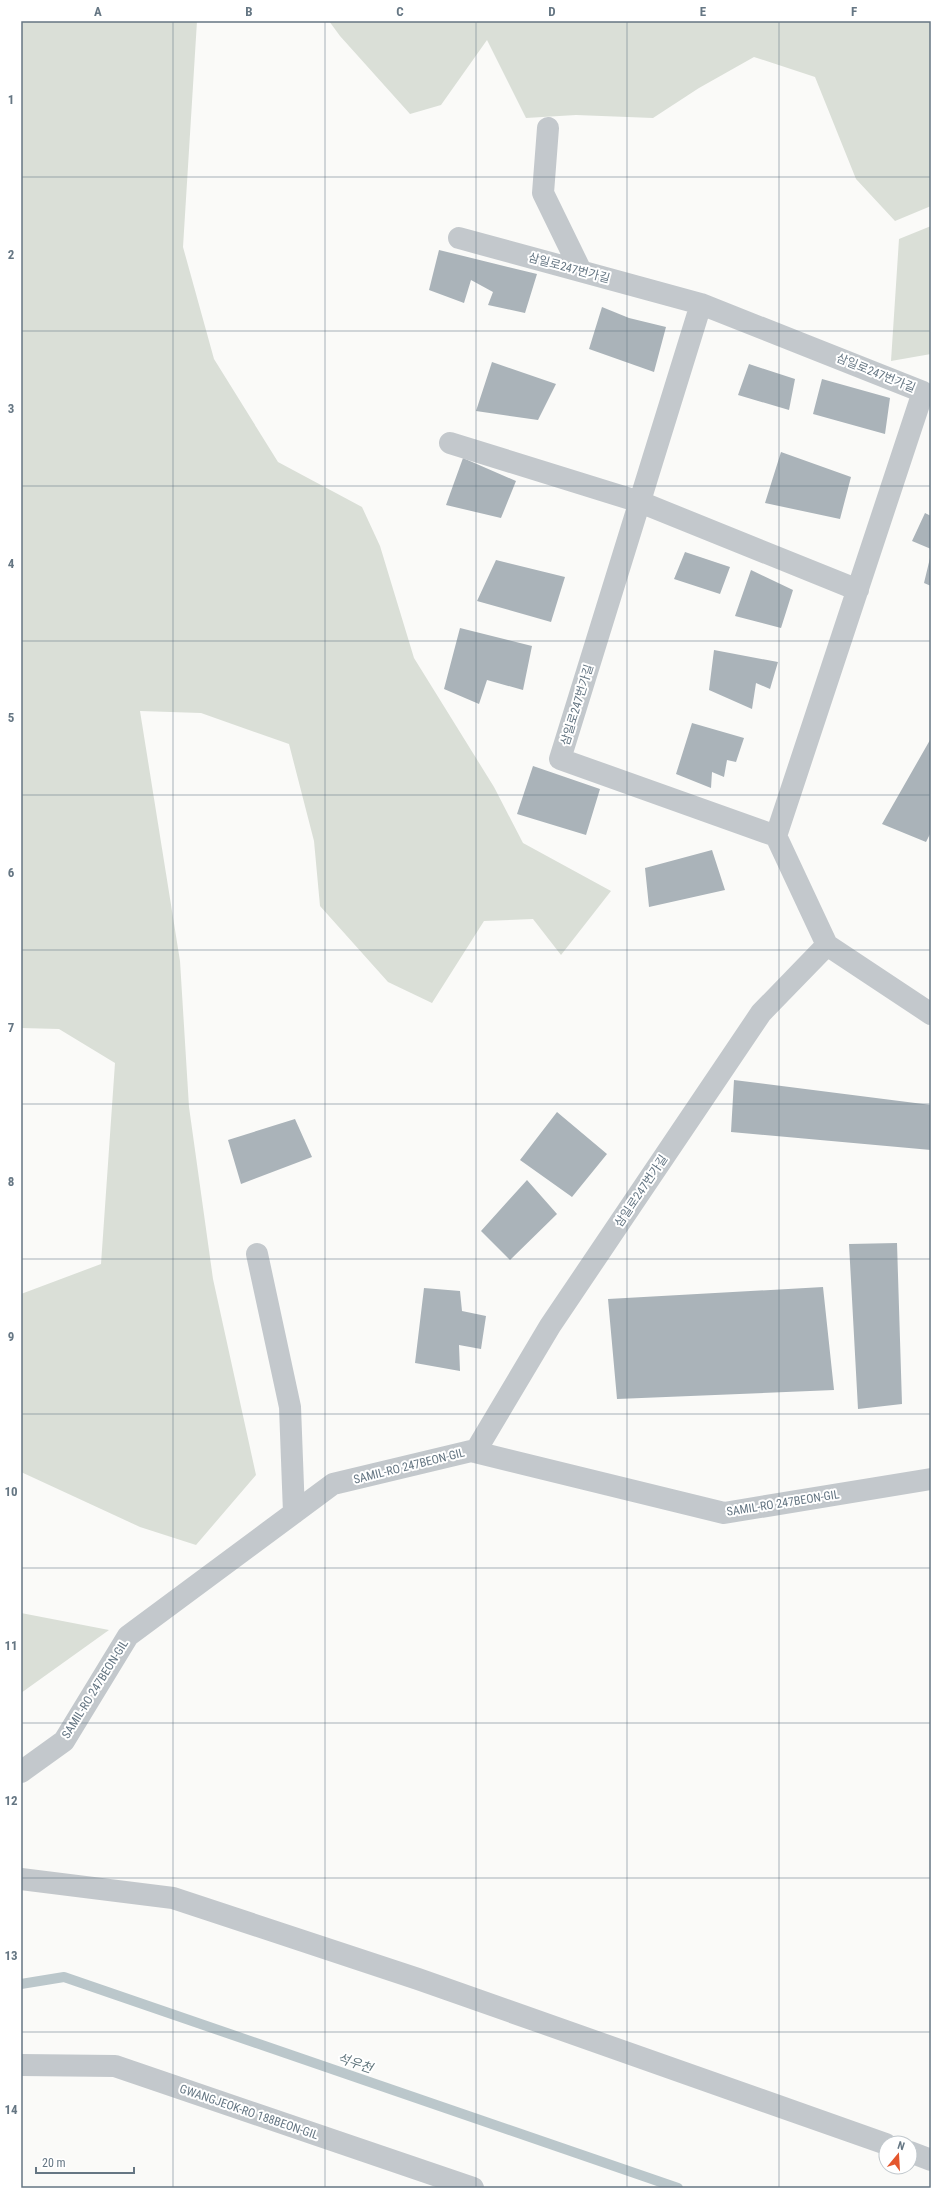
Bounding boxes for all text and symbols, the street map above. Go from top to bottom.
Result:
text: A [94,4,102,19]
text: B [245,4,253,19]
text: C [396,4,404,19]
text: D [548,4,556,19]
text: E [700,4,707,19]
text: F [851,4,857,19]
text: 1 [8,92,14,107]
text: 2 [8,247,15,262]
street label: 삼일로247번가길 [527,250,611,286]
street label: 삼일로247번가길 [834,351,918,395]
text: 3 [8,401,14,416]
text: 4 [8,556,15,571]
street label: 삼일로247번가길 [558,663,596,747]
text: 5 [8,710,15,725]
text: 6 [8,865,15,880]
text: 7 [8,1020,15,1035]
street label: 삼일로247번가길 [612,1152,670,1230]
text: 8 [8,1174,14,1189]
text: 9 [8,1329,14,1344]
street label: SAMIL-RO 247BEON-GIL [352,1445,466,1487]
text: 10 [4,1484,18,1499]
street label: SAMIL-RO 247BEON-GIL [726,1487,841,1519]
street label: SAMIL-RO 247BEON-GIL [59,1637,131,1741]
text: 11 [4,1638,18,1653]
text: 12 [4,1793,18,1808]
text: 13 [4,1948,18,1963]
water label: 석우천 [336,2050,375,2076]
street label: GWANGJEOK-RO 188BEON-GIL [178,2082,320,2142]
text: 14 [4,2102,18,2117]
north arrow [878,2135,918,2175]
text: N [896,2139,906,2153]
scale bar [36,2149,134,2175]
text: 20 m [42,2156,66,2170]

